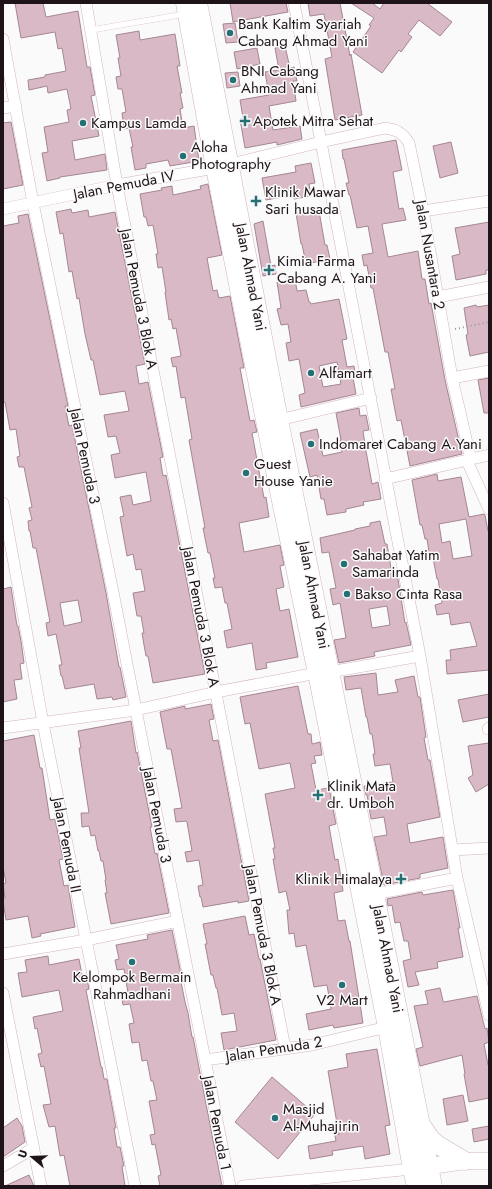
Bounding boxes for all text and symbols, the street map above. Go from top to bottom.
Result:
place label: Bank Kaltim Syariah Cabang Ahmad Yani [238,13,368,52]
marker: Bank Kaltim Syariah Cabang Ahmad Yani [225,28,235,38]
place label: BNI Cabang Ahmad Yani [241,60,319,99]
marker: BNI Cabang Ahmad Yani [228,75,238,85]
place label: Apotek Mitra Sehat [253,110,374,132]
place label: Kampus Lamda [91,112,187,134]
marker: Apotek Mitra Sehat [240,116,250,126]
marker: Kampus Lamda [78,118,88,128]
place label: Aloha Photography [191,136,271,175]
marker: Aloha Photography [178,151,188,161]
street label: Jalan Pemuda IV [69,164,177,206]
place label: Klinik Mawar Sari husada [265,181,346,220]
marker: Klinik Mawar Sari husada [250,195,262,207]
street label: Jalan Nusantara 2 [409,197,450,311]
street label: Jalan Ahmad Yani [229,219,272,333]
street label: Jalan Pemuda 3 Blok A [114,225,163,371]
place label: Kimia Farma Cabang A. Yani [277,250,376,289]
marker: Kimia Farma Cabang A. Yani [264,265,274,275]
place label: Alfamart [319,362,372,384]
marker: Alfamart [306,368,316,378]
street label: Jalan Pemuda 3 [64,404,106,506]
place label: Indomaret Cabang A.Yani [319,433,482,455]
marker: Indomaret Cabang A.Yani [306,439,316,449]
place label: Guest House Yanie [254,453,333,492]
marker: Guest House Yanie [241,468,251,478]
street label: Jalan Ahmad Yani [292,537,335,651]
street label: Jalan Pemuda 3 Blok A [176,543,225,689]
place label: Sahabat Yatim Samarinda [352,544,440,583]
marker: Sahabat Yatim Samarinda [339,559,349,569]
place label: Bakso Cinta Rasa [355,583,462,605]
marker: Bakso Cinta Rasa [342,589,352,599]
street label: Jalan Pemuda 3 [137,763,177,865]
place label: Klinik Mata dr. Umboh [327,775,396,814]
marker: Klinik Mata dr. Umboh [312,789,324,801]
street label: Jalan Pemuda II [47,794,87,894]
street label: Jalan Pemuda 3 Blok A [238,861,287,1007]
place label: Klinik Himalaya [295,868,392,890]
marker: Klinik Himalaya [395,873,407,885]
street label: Jalan Ahmad Yani [366,901,409,1015]
marker: Kelompok Bermain Rahmadhani [127,957,137,967]
place label: Kelompok Bermain Rahmadhani [73,966,191,1005]
marker: V2 Mart [337,980,347,990]
place label: V2 Mart [316,989,368,1011]
street label: Jalan Pemuda 2 [222,1030,324,1068]
street label: Jalan Pemuda 1 [197,1072,237,1172]
place label: Masjid Al-Muhajirin [283,1098,359,1137]
marker: Masjid Al-Muhajirin [270,1113,280,1123]
north arrow [12,1137,52,1177]
text: U [14,1147,31,1160]

